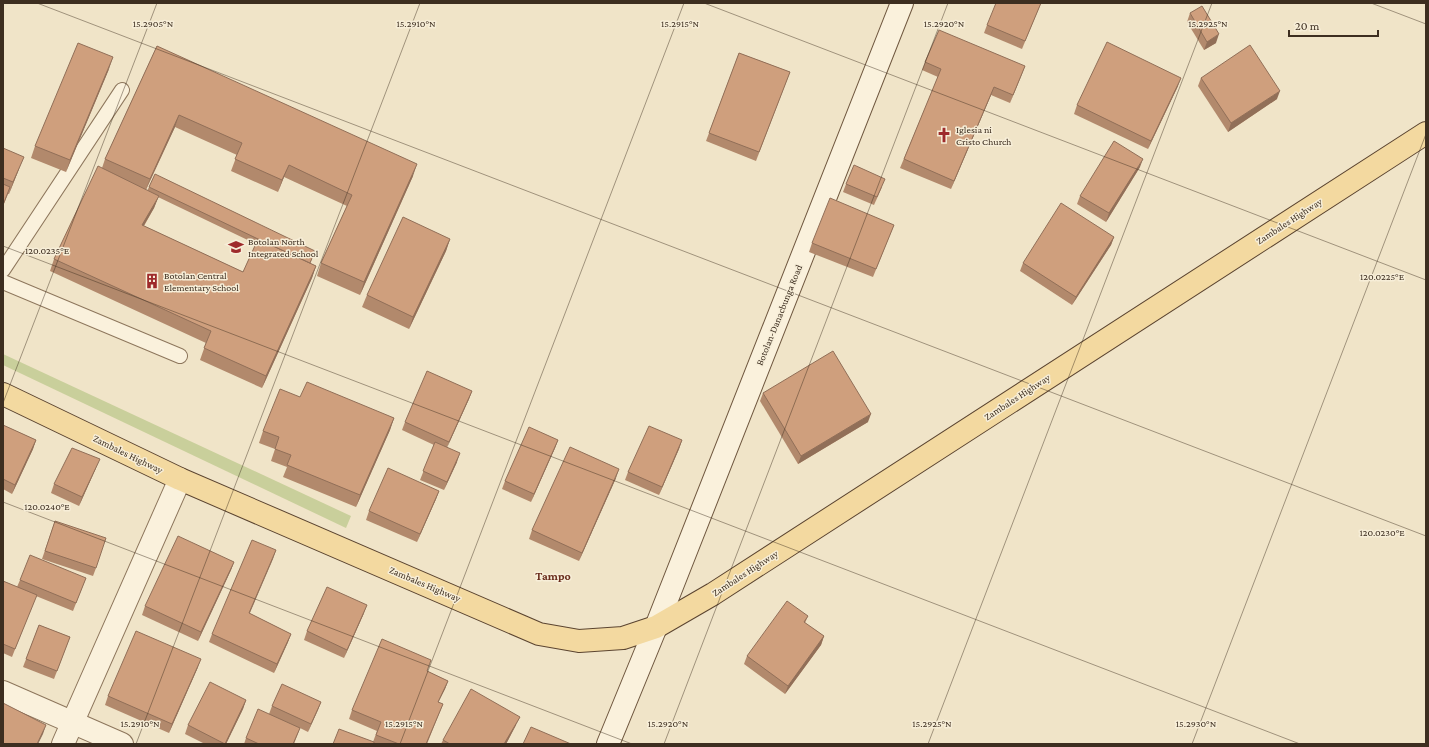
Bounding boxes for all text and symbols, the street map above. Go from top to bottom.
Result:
scale bar [1289,12,1378,38]
text: 15.2905°N [133,18,174,29]
text: 15.2910°N [396,18,436,29]
text: 15.2915°N [661,18,699,29]
text: 15.2920°N [924,18,965,29]
text: 15.2925°N [1188,18,1228,29]
text: 20 m [1295,19,1320,33]
place label: Iglesia ni Cristo Church [956,124,1012,147]
church icon: Iglesia ni Cristo Church [935,126,953,144]
street label: Zambales Highway [1254,195,1324,246]
place label: Botolan North Integrated School [248,236,319,259]
school or university icon: Botolan North Integrated School [227,238,245,256]
text: 120.0235°E [25,245,70,256]
street label: Botolan-Danacbunga Road [754,262,805,367]
place label: Botolan Central Elementary School [164,270,239,293]
text: 120.0225°E [1360,271,1405,282]
building icon: Botolan Central Elementary School [143,272,161,290]
street label: Zambales Highway [982,371,1052,422]
street label: Zambales Highway [91,432,165,476]
text: 120.0240°E [24,501,70,512]
text: 120.0230°E [1359,527,1405,538]
street label: Zambales Highway [710,547,780,598]
street label: Zambales Highway [388,564,463,604]
district label: Tampo [535,569,571,583]
text: 15.2910°N [120,718,160,729]
text: 15.2915°N [385,718,423,729]
text: 15.2920°N [648,718,689,729]
text: 15.2925°N [912,718,952,729]
text: 15.2930°N [1176,718,1217,729]

